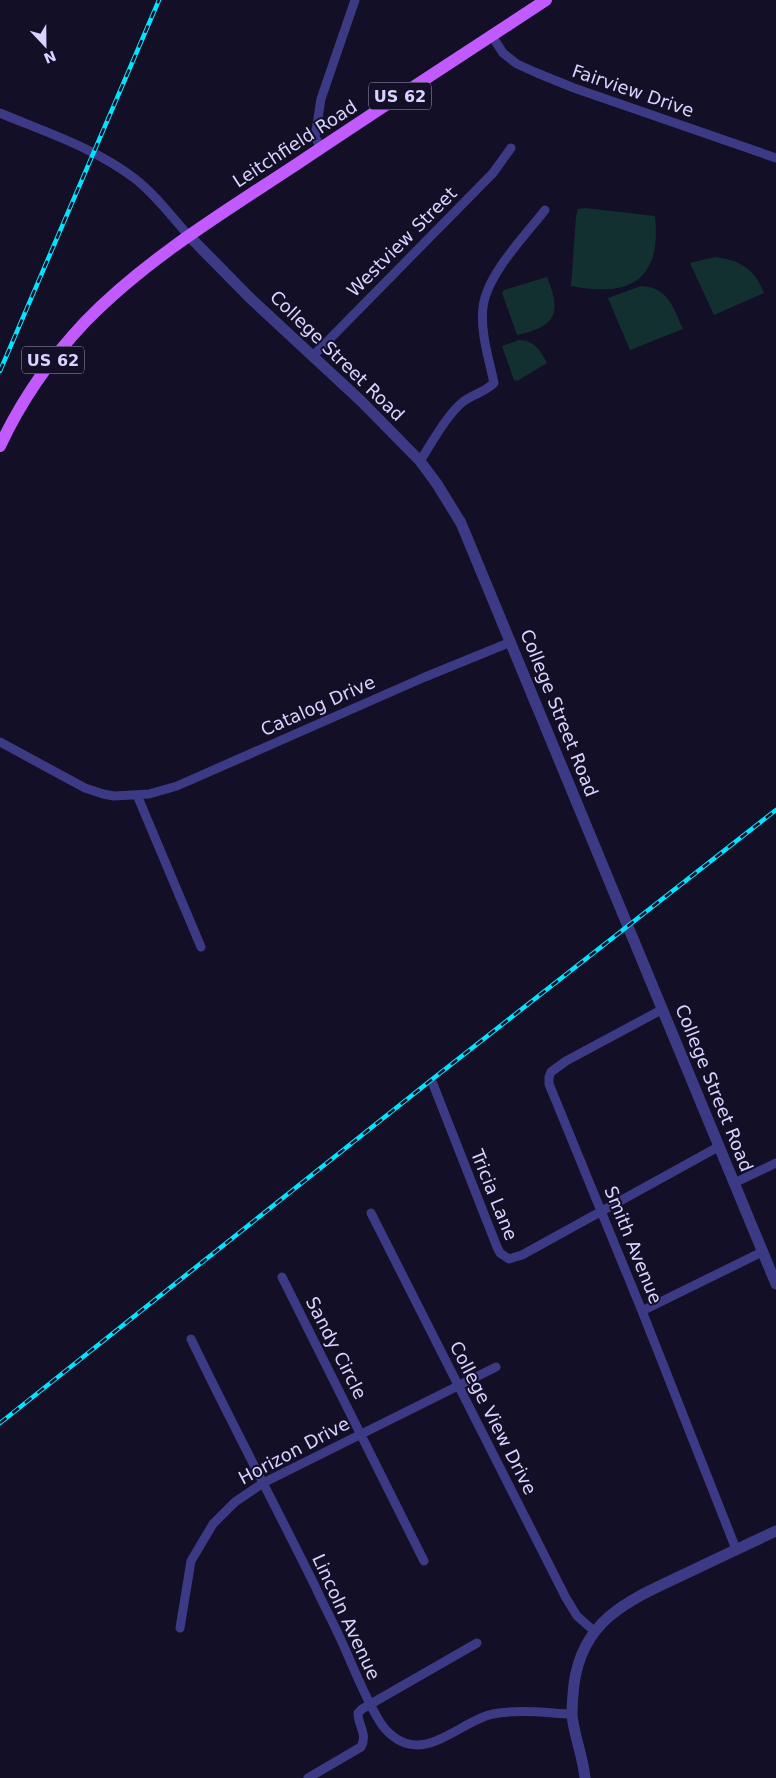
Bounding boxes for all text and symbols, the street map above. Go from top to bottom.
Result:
north arrow [20,20,70,70]
text: N [41,47,58,67]
street label: Fairview Drive [570,60,697,121]
road number: US 62 [369,82,431,110]
street label: Leitchfield Road [229,96,361,192]
street label: Westview Street [343,183,461,301]
street label: College Street Road [266,286,409,425]
road number: US 62 [22,346,84,374]
street label: College Street Road [516,626,603,799]
street label: Catalog Drive [257,671,378,740]
street label: College Street Road [671,1001,758,1174]
street label: Tricia Lane [466,1145,522,1243]
street label: Smith Avenue [600,1183,667,1307]
street label: Sandy Circle [302,1293,371,1403]
street label: College View Drive [446,1338,541,1498]
street label: Horizon Drive [235,1413,353,1489]
street label: Lincoln Avenue [308,1551,385,1683]

